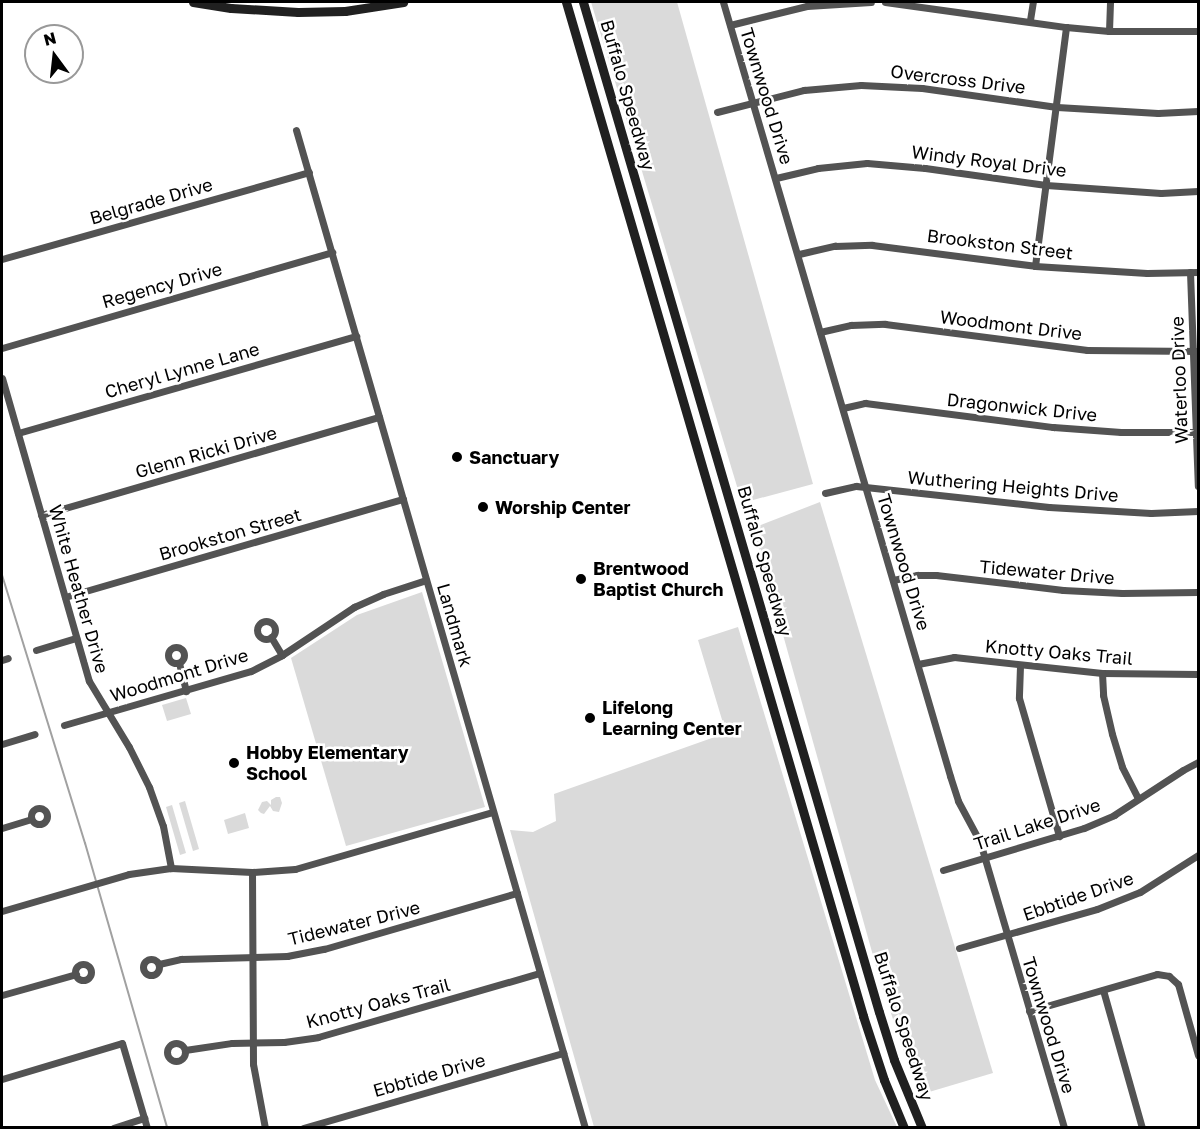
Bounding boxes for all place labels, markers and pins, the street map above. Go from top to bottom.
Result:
place label: Sanctuary [469,446,559,468]
marker: Sanctuary [450,450,464,464]
place label: Worship Center [495,496,631,518]
marker: Worship Center [476,500,490,514]
place label: Brentwood Baptist Church [593,558,723,600]
marker: Brentwood Baptist Church [574,572,588,586]
place label: Lifelong Learning Center [602,697,742,740]
marker: Lifelong Learning Center [583,711,597,725]
place label: Hobby Elementary School [246,742,409,784]
marker: Hobby Elementary School [227,756,241,770]

